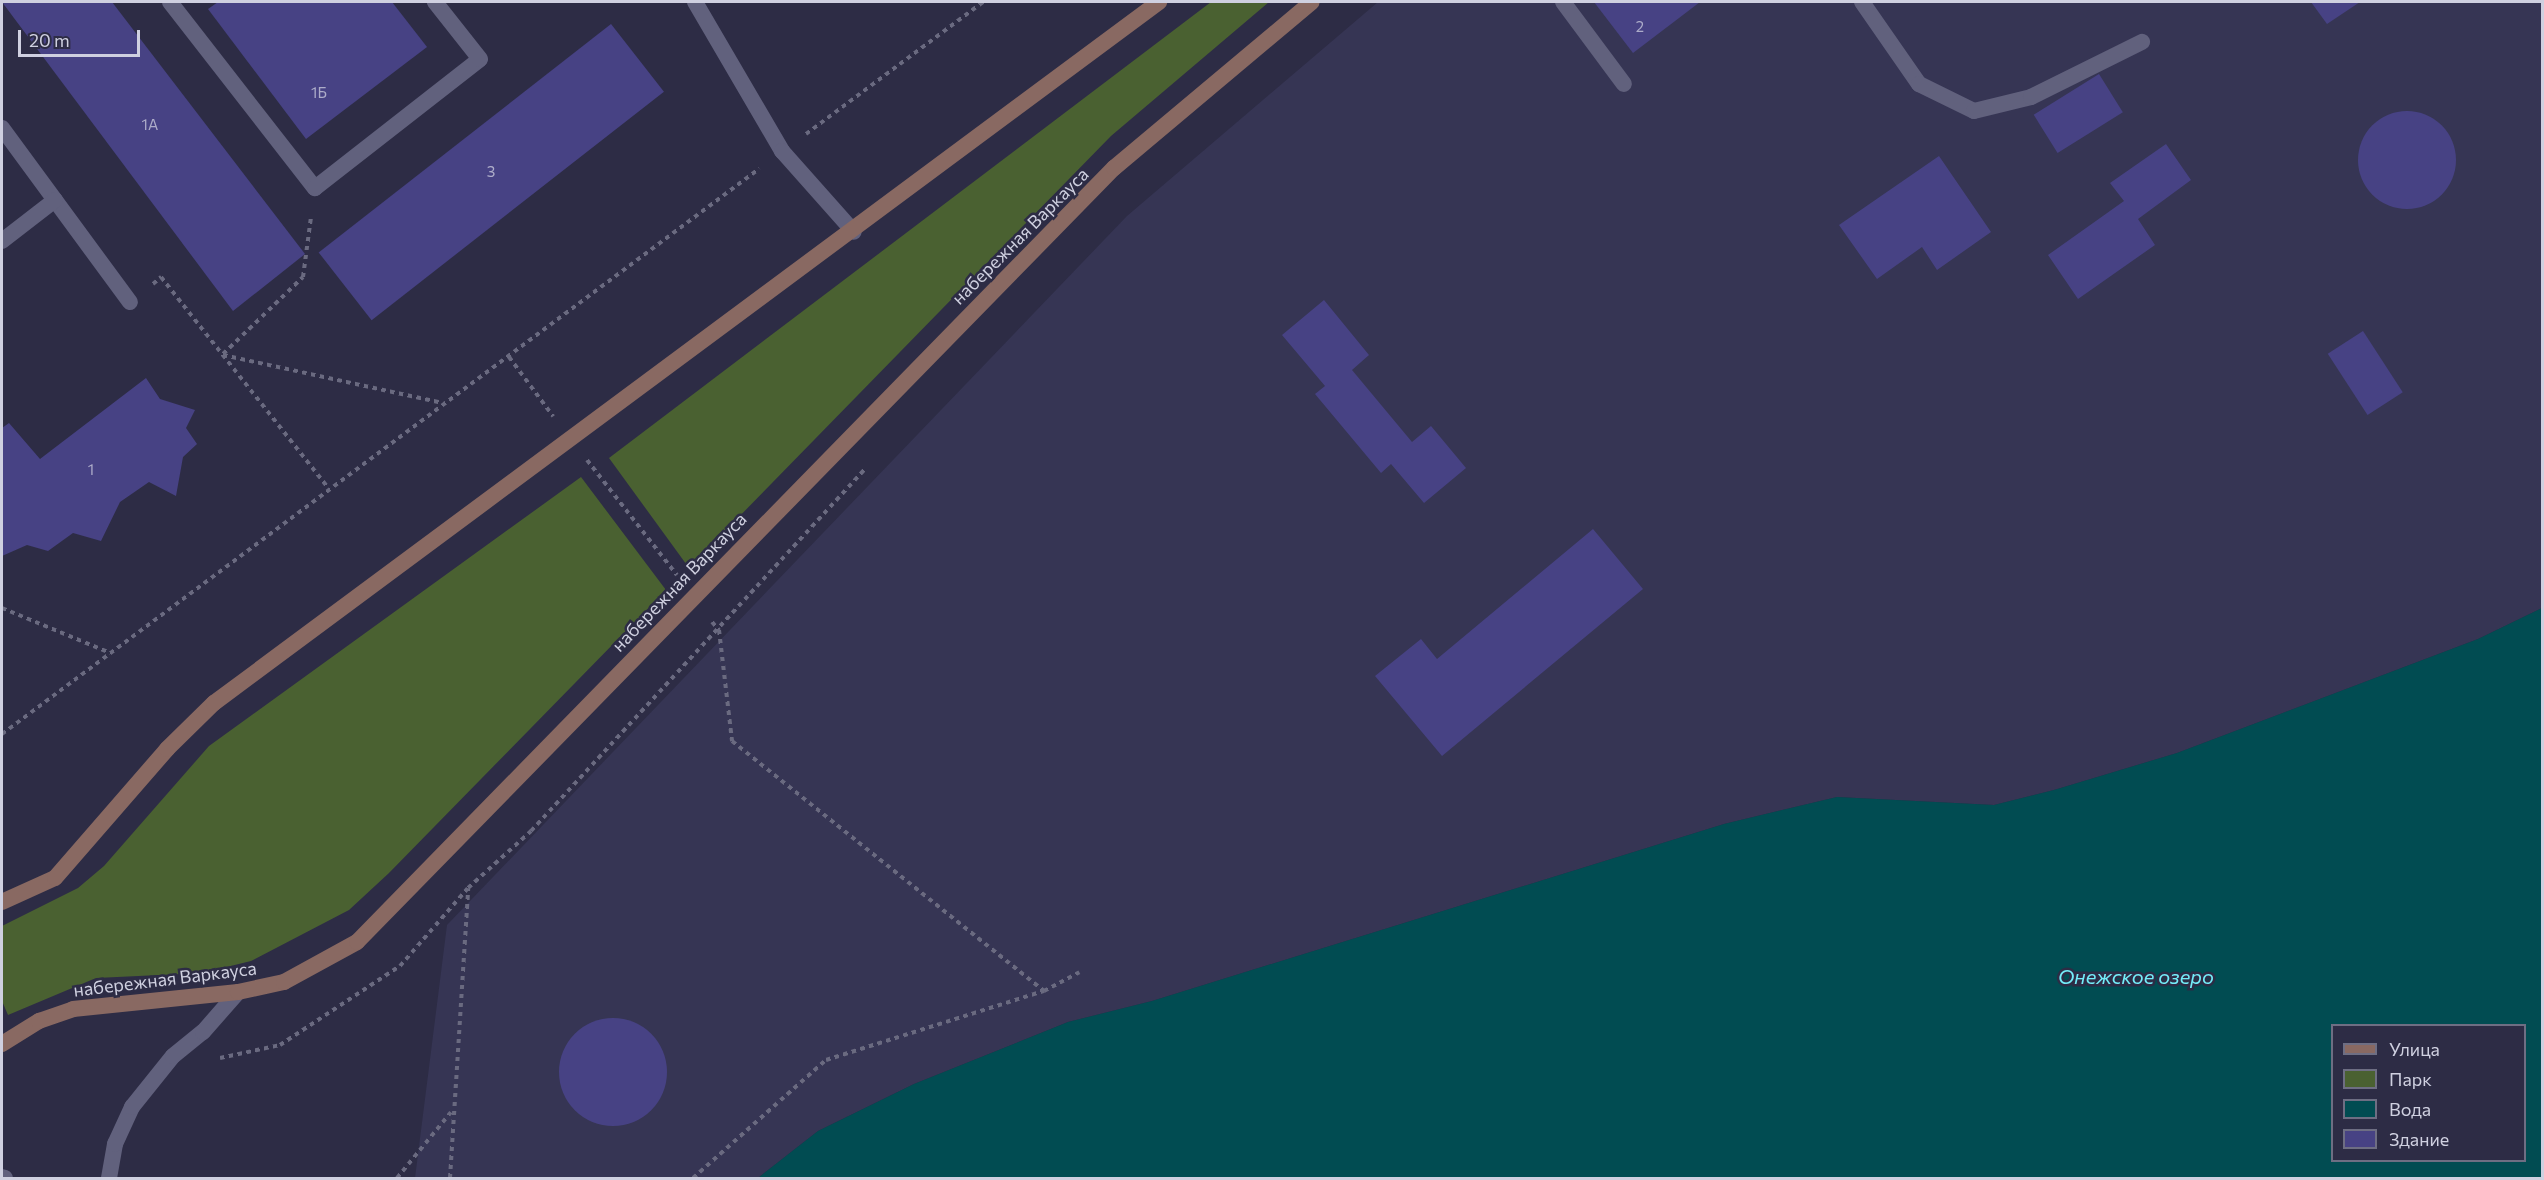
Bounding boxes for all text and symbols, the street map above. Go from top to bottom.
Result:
scale bar [21,18,142,56]
house number: 2 [1636,18,1644,36]
text: 20 m [29,29,70,51]
house number: 1Б [311,84,327,102]
house number: 1А [142,116,158,134]
house number: 3 [487,163,495,181]
street label: набережная Варкауса [947,163,1093,309]
house number: 1 [88,461,94,479]
street label: набережная Варкауса [607,508,751,656]
street label: набережная Варкауса [72,957,258,1001]
water label: Онежское озеро [2058,964,2214,988]
legend [2331,1024,2526,1162]
text: Улица [2389,1038,2440,1060]
text: Парк [2389,1068,2432,1090]
text: Вода [2389,1098,2431,1120]
text: Здание [2389,1128,2449,1150]

